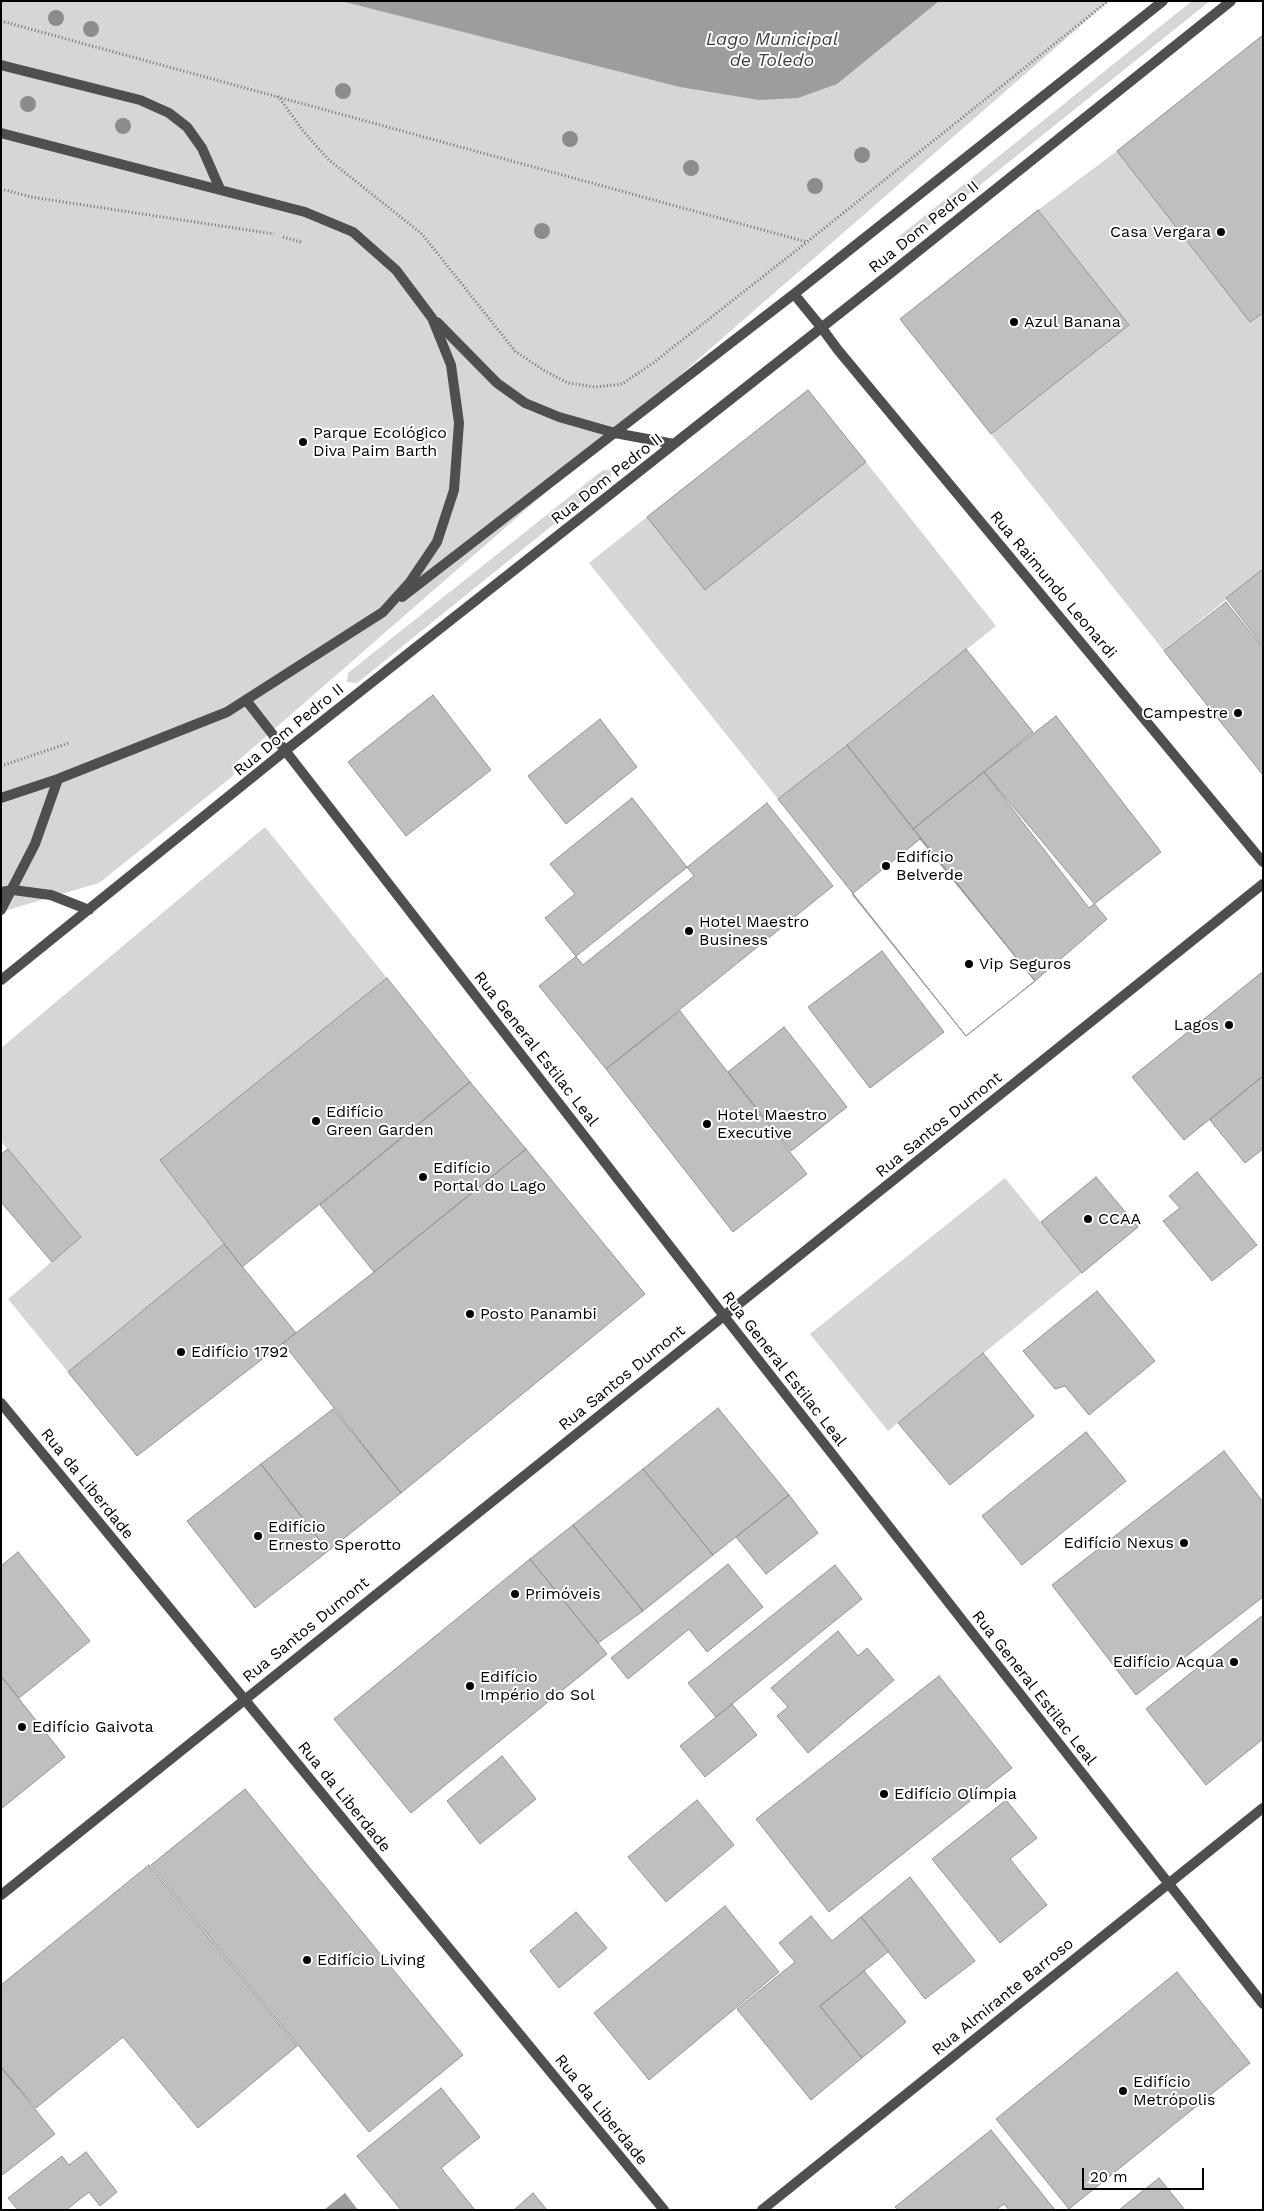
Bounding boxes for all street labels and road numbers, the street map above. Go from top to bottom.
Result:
street label: Rua Dom Pedro II [865,177,983,277]
street label: Rua Dom Pedro II [547,429,667,529]
street label: Rua Raimundo Leonardi [986,507,1120,663]
street label: Rua Dom Pedro II [230,680,348,780]
street label: Rua General Estilac Leal [470,968,602,1130]
street label: Rua Santos Dumont [872,1068,1006,1182]
street label: Rua General Estilac Leal [718,1288,850,1450]
street label: Rua Santos Dumont [555,1321,689,1435]
street label: Rua da Liberdade [36,1425,138,1543]
street label: Rua Santos Dumont [239,1573,373,1687]
street label: Rua General Estilac Leal [968,1607,1100,1769]
street label: Rua da Liberdade [293,1738,395,1856]
street label: Rua Almirante Barroso [928,1934,1078,2060]
street label: Rua da Liberdade [550,2051,652,2169]

